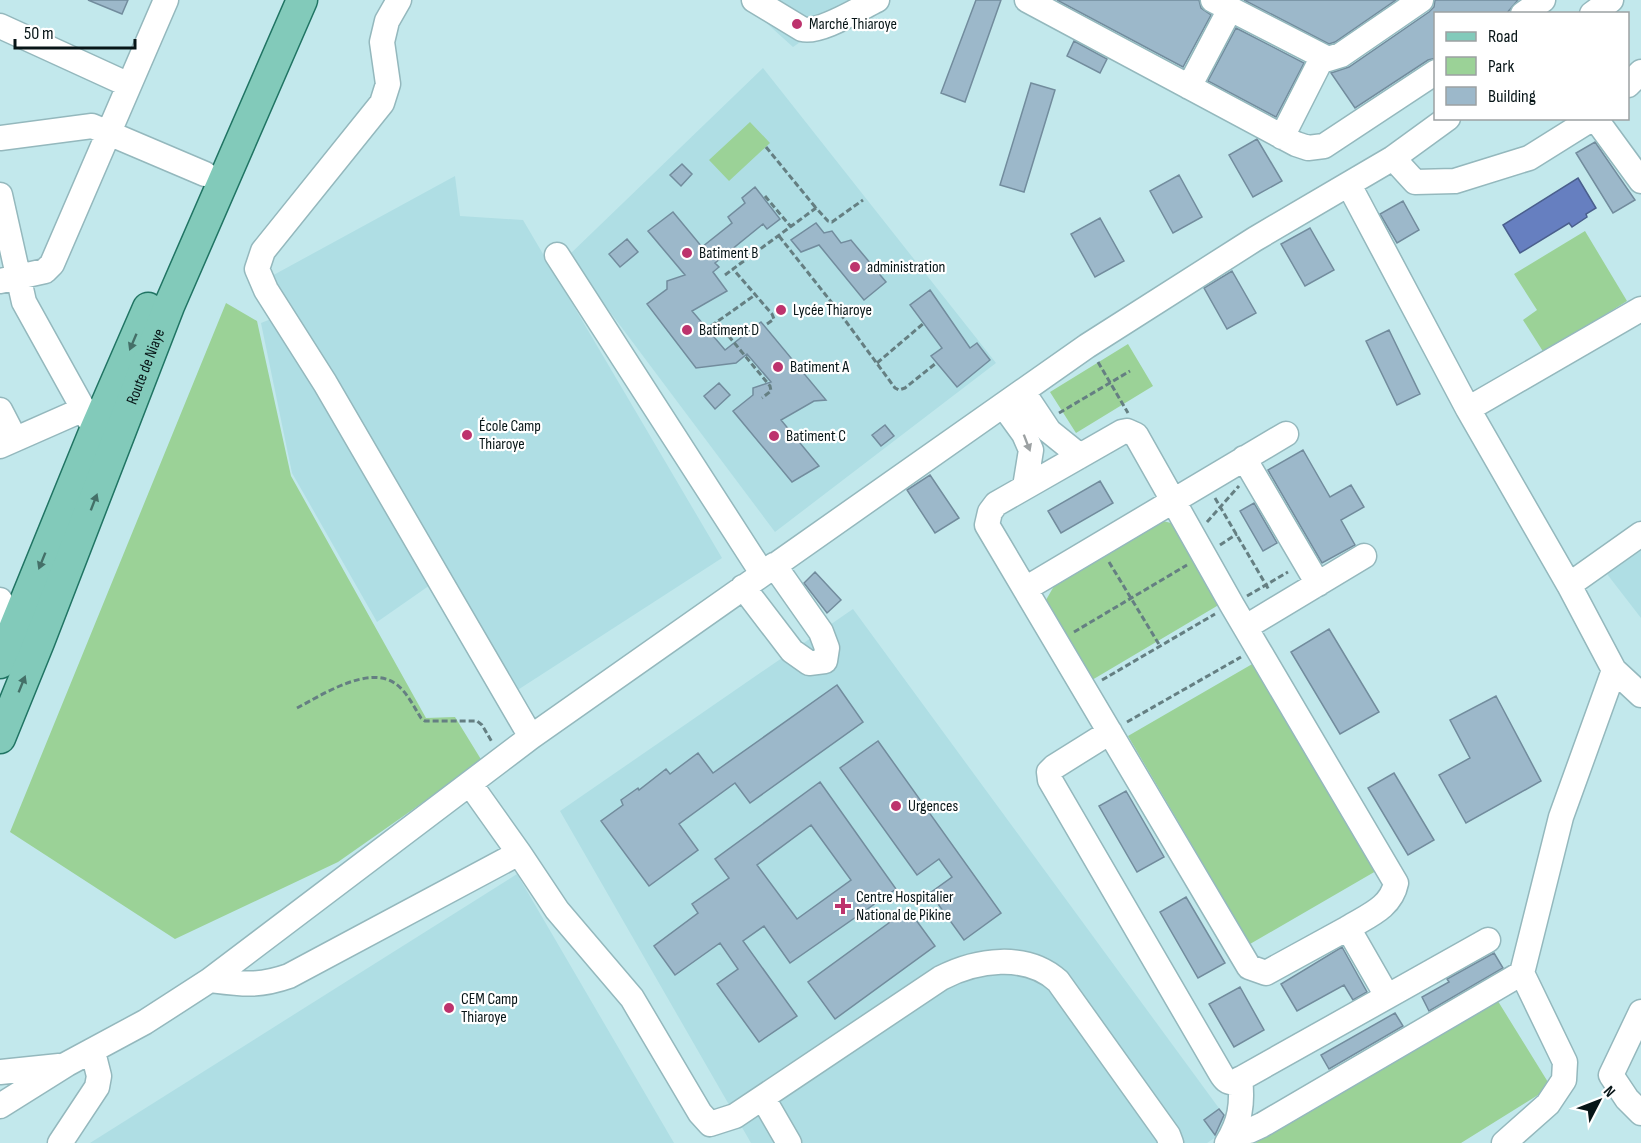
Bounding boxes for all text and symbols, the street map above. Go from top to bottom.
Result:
scale bar [15,12,135,50]
legend [1434,12,1629,120]
place label: Marché Thiaroye [809,15,897,34]
marker: Marché Thiaroye [790,17,804,31]
text: 50 m [24,23,54,44]
text: Road [1488,26,1518,47]
text: Park [1488,56,1514,77]
text: Building [1488,86,1536,107]
place label: Batiment B [699,244,758,263]
marker: Batiment B [680,246,694,260]
place label: administration [867,258,945,277]
marker: administration [848,260,862,274]
place label: Lycée Thiaroye [793,301,872,320]
marker: Lycée Thiaroye [774,303,788,317]
place label: Batiment D [699,321,759,340]
marker: Batiment D [680,323,694,337]
street label: Route de Niaye [122,326,169,407]
one-way arrow [128,333,137,351]
place label: Batiment A [790,358,849,377]
marker: Batiment A [771,360,785,374]
place label: École Camp Thiaroye [479,417,541,454]
place label: Batiment C [786,427,846,446]
marker: École Camp Thiaroye [460,428,474,442]
marker: Batiment C [767,429,781,443]
one-way arrow [1022,435,1032,453]
one-way arrow [89,493,99,511]
one-way arrow [37,552,47,570]
one-way arrow [18,675,27,693]
place label: Urgences [908,797,958,816]
marker: Urgences [889,799,903,813]
place label: Centre Hospitalier National de Pikine [856,888,954,925]
marker: Centre Hospitalier National de Pikine [834,897,852,915]
place label: CEM Camp Thiaroye [461,990,518,1027]
marker: CEM Camp Thiaroye [442,1001,456,1015]
north arrow [1569,1071,1629,1131]
text: N [1599,1082,1619,1101]

